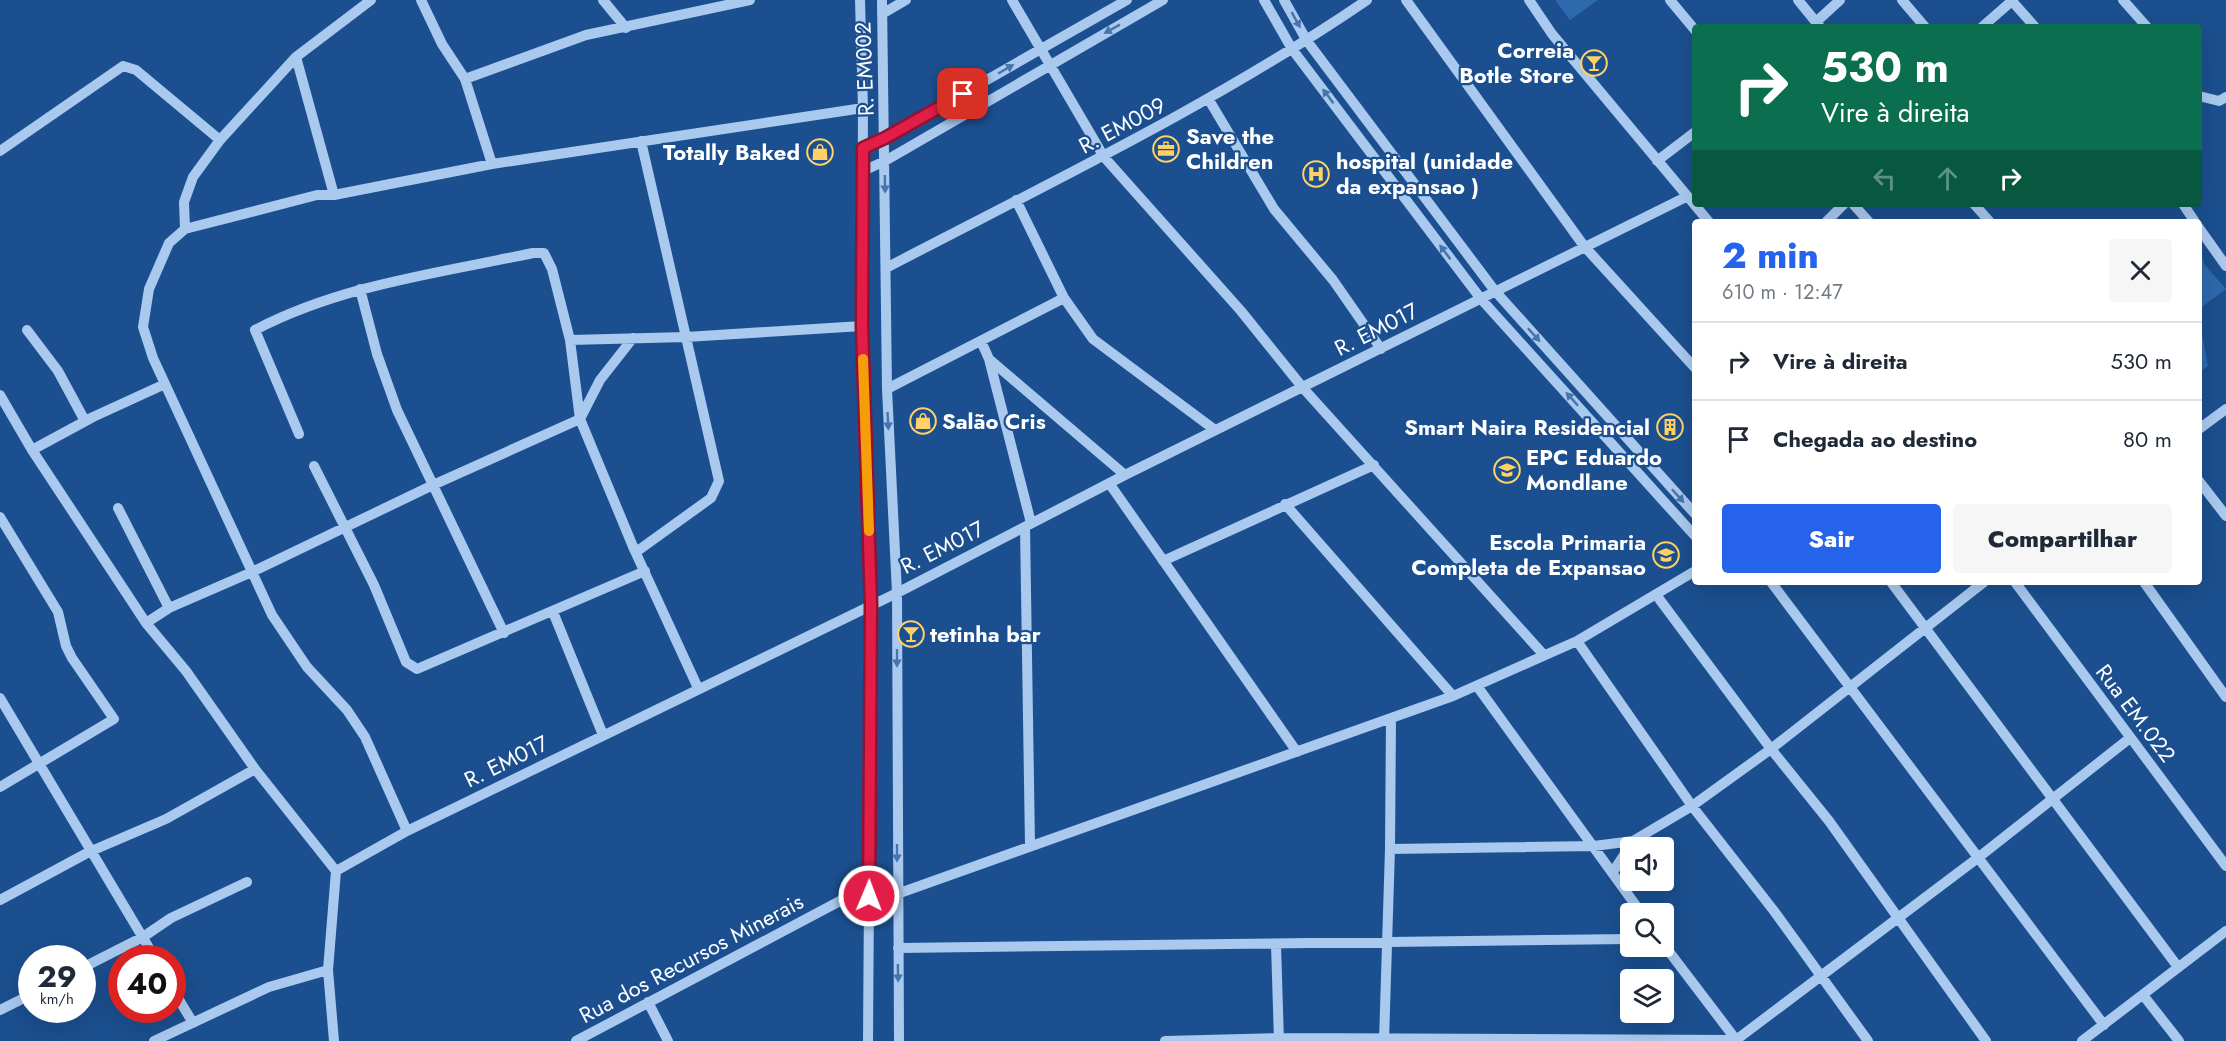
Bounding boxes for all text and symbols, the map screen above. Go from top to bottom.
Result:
one-way arrow [1291,12,1301,29]
street label: R. EM002 [846,21,882,117]
one-way arrow [1104,23,1120,34]
place label: Correia Botle Store [1459,34,1574,91]
text: 530 m [1821,37,1949,98]
bar icon: Correia Botle Store [1579,48,1609,78]
icon: right [1722,48,1800,126]
one-way arrow [998,63,1014,74]
pin [937,68,988,119]
icon: arrive [946,77,979,110]
one-way arrow [1322,88,1334,104]
street label: R. EM009 [1073,89,1171,161]
text: Vire à direita [1821,93,1970,132]
place label: Save the Children [1186,120,1274,177]
office icon: Save the Children [1151,134,1181,164]
place label: Totally Baked [663,136,800,168]
shop icon: Totally Baked [805,137,835,167]
place label: hospital (unidade da expansao ) [1336,145,1513,202]
hospital icon: hospital (unidade da expansao ) [1301,159,1331,189]
icon: left [1868,162,1901,195]
icon: ahead [1931,162,1964,195]
icon: right [1994,162,2027,195]
one-way arrow [880,175,890,194]
text: 2 min [1722,229,1819,281]
button: close [2109,239,2172,302]
one-way arrow [1440,244,1452,259]
text: 610 m · 12:47 [1722,278,1843,307]
street label: R. EM017 [1329,294,1424,364]
one-way arrow [1527,327,1541,342]
icon: right [1722,345,1755,378]
text: Vire à direita [1773,345,1908,377]
text: 530 m [2111,345,2172,377]
one-way arrow [1565,393,1579,407]
place label: Salão Cris [942,405,1046,437]
shop icon: Salão Cris [908,406,938,436]
place label: Smart Naira Residencial [1404,411,1650,443]
one-way arrow [884,412,893,431]
building icon: Smart Naira Residencial [1655,412,1685,442]
icon: arrive [1722,423,1755,456]
text: Chegada ao destino [1773,423,1977,455]
text: 80 m [2123,423,2172,455]
place label: EPC Eduardo Mondlane [1526,441,1662,498]
school or university icon: EPC Eduardo Mondlane [1492,455,1522,485]
one-way arrow [1671,488,1685,503]
button: Sair [1722,504,1941,573]
button: Compartilhar [1953,504,2172,573]
street label: R. EM017 [895,512,990,582]
place label: Escola Primaria Completa de Expansao [1411,526,1646,583]
school or university icon: Escola Primaria Completa de Expansao [1651,540,1681,570]
place label: tetinha bar [930,618,1041,650]
bar icon: tetinha bar [896,619,926,649]
one-way arrow [892,649,902,668]
street label: Rua EM.022 [2088,657,2184,769]
street label: R. EM017 [458,727,554,795]
map controls [1620,837,1674,1023]
button: sound [1620,837,1674,891]
one-way arrow [892,844,902,863]
position arrow [837,864,901,928]
street label: Rua dos Recursos Minerais [573,885,809,1031]
button: search [1620,903,1674,957]
speed limit sign: 40 [108,945,186,1023]
text: 29 [37,955,77,998]
one-way arrow [893,964,903,983]
button: layers [1620,969,1674,1023]
text: km/h [40,988,74,1010]

